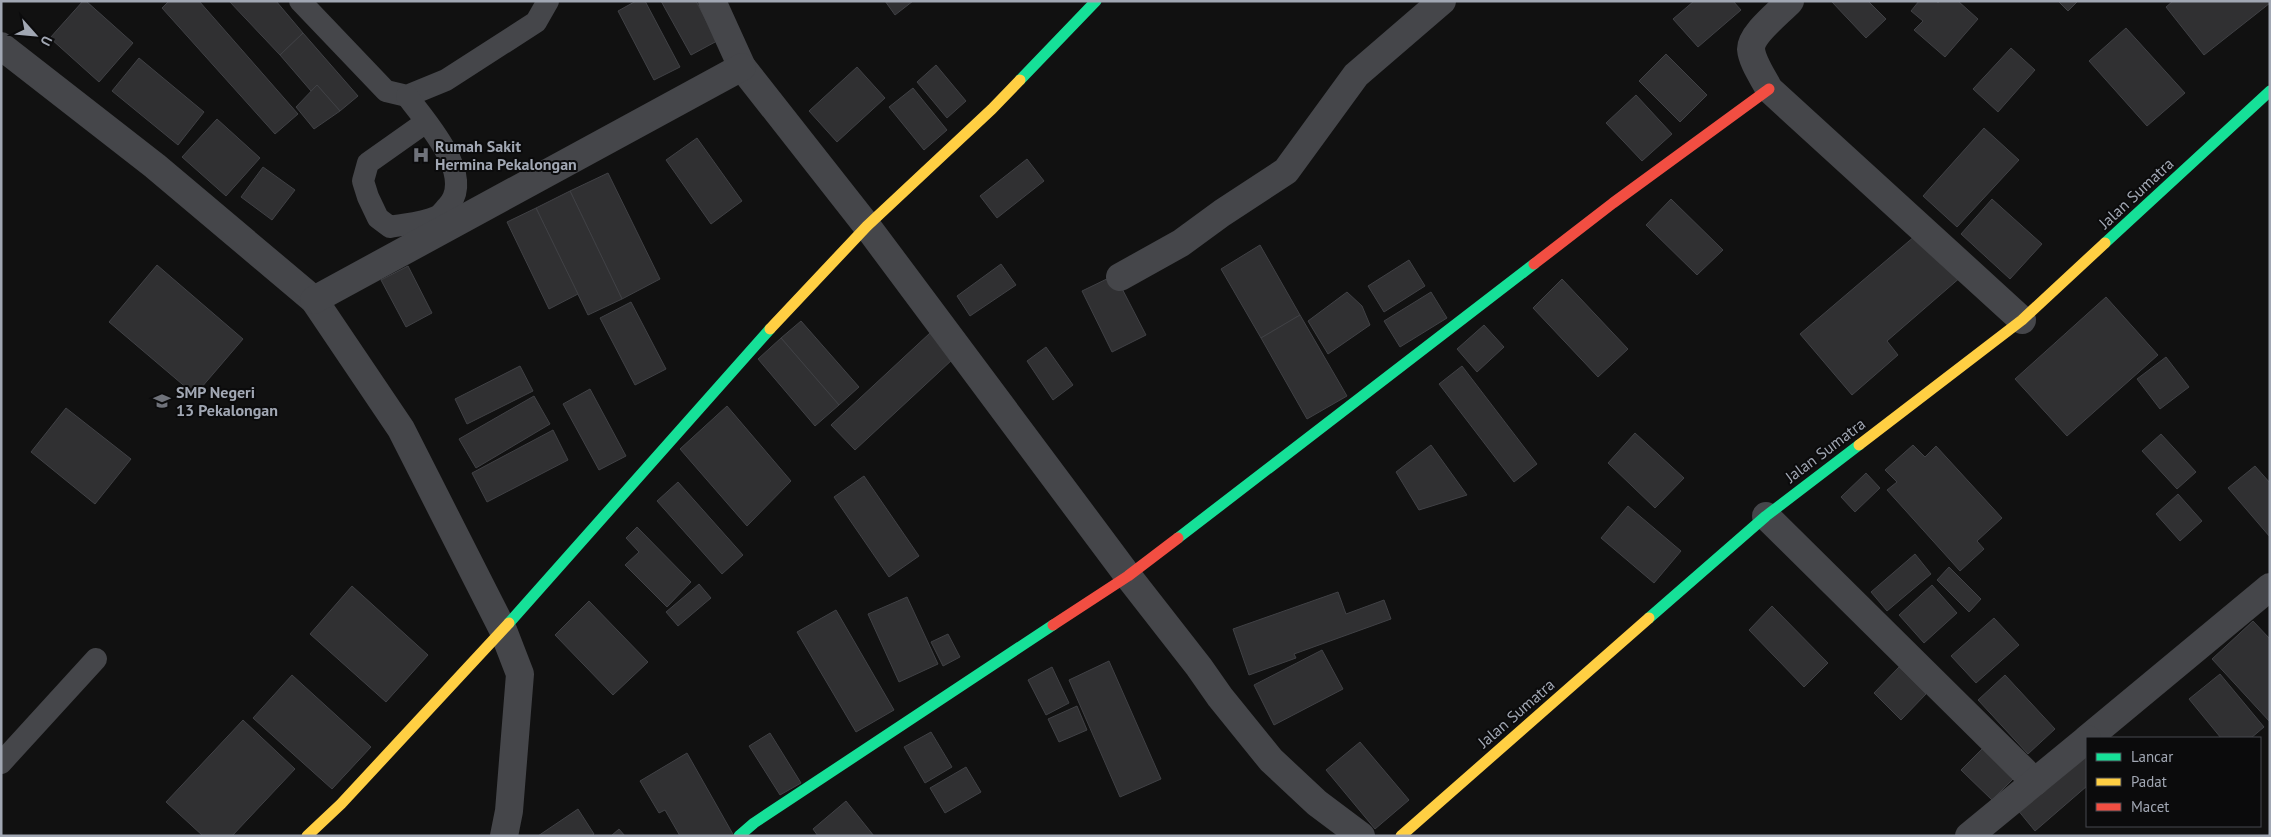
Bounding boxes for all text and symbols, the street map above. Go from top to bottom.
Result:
north arrow [10,10,60,60]
text: U [37,33,57,49]
place label: Rumah Sakit Hermina Pekalongan [435,136,577,174]
hospital icon: Rumah Sakit Hermina Pekalongan [411,145,431,165]
street label: Jalan Sumatra [2094,153,2178,233]
place label: SMP Negeri 13 Pekalongan [176,382,278,420]
school or university icon: SMP Negeri 13 Pekalongan [152,391,172,411]
street label: Jalan Sumatra [1780,413,1869,487]
street label: Jalan Sumatra [1473,674,1558,752]
legend [2086,737,2261,827]
text: Lancar [2131,747,2173,766]
text: Padat [2131,772,2167,791]
text: Macet [2131,797,2169,816]

